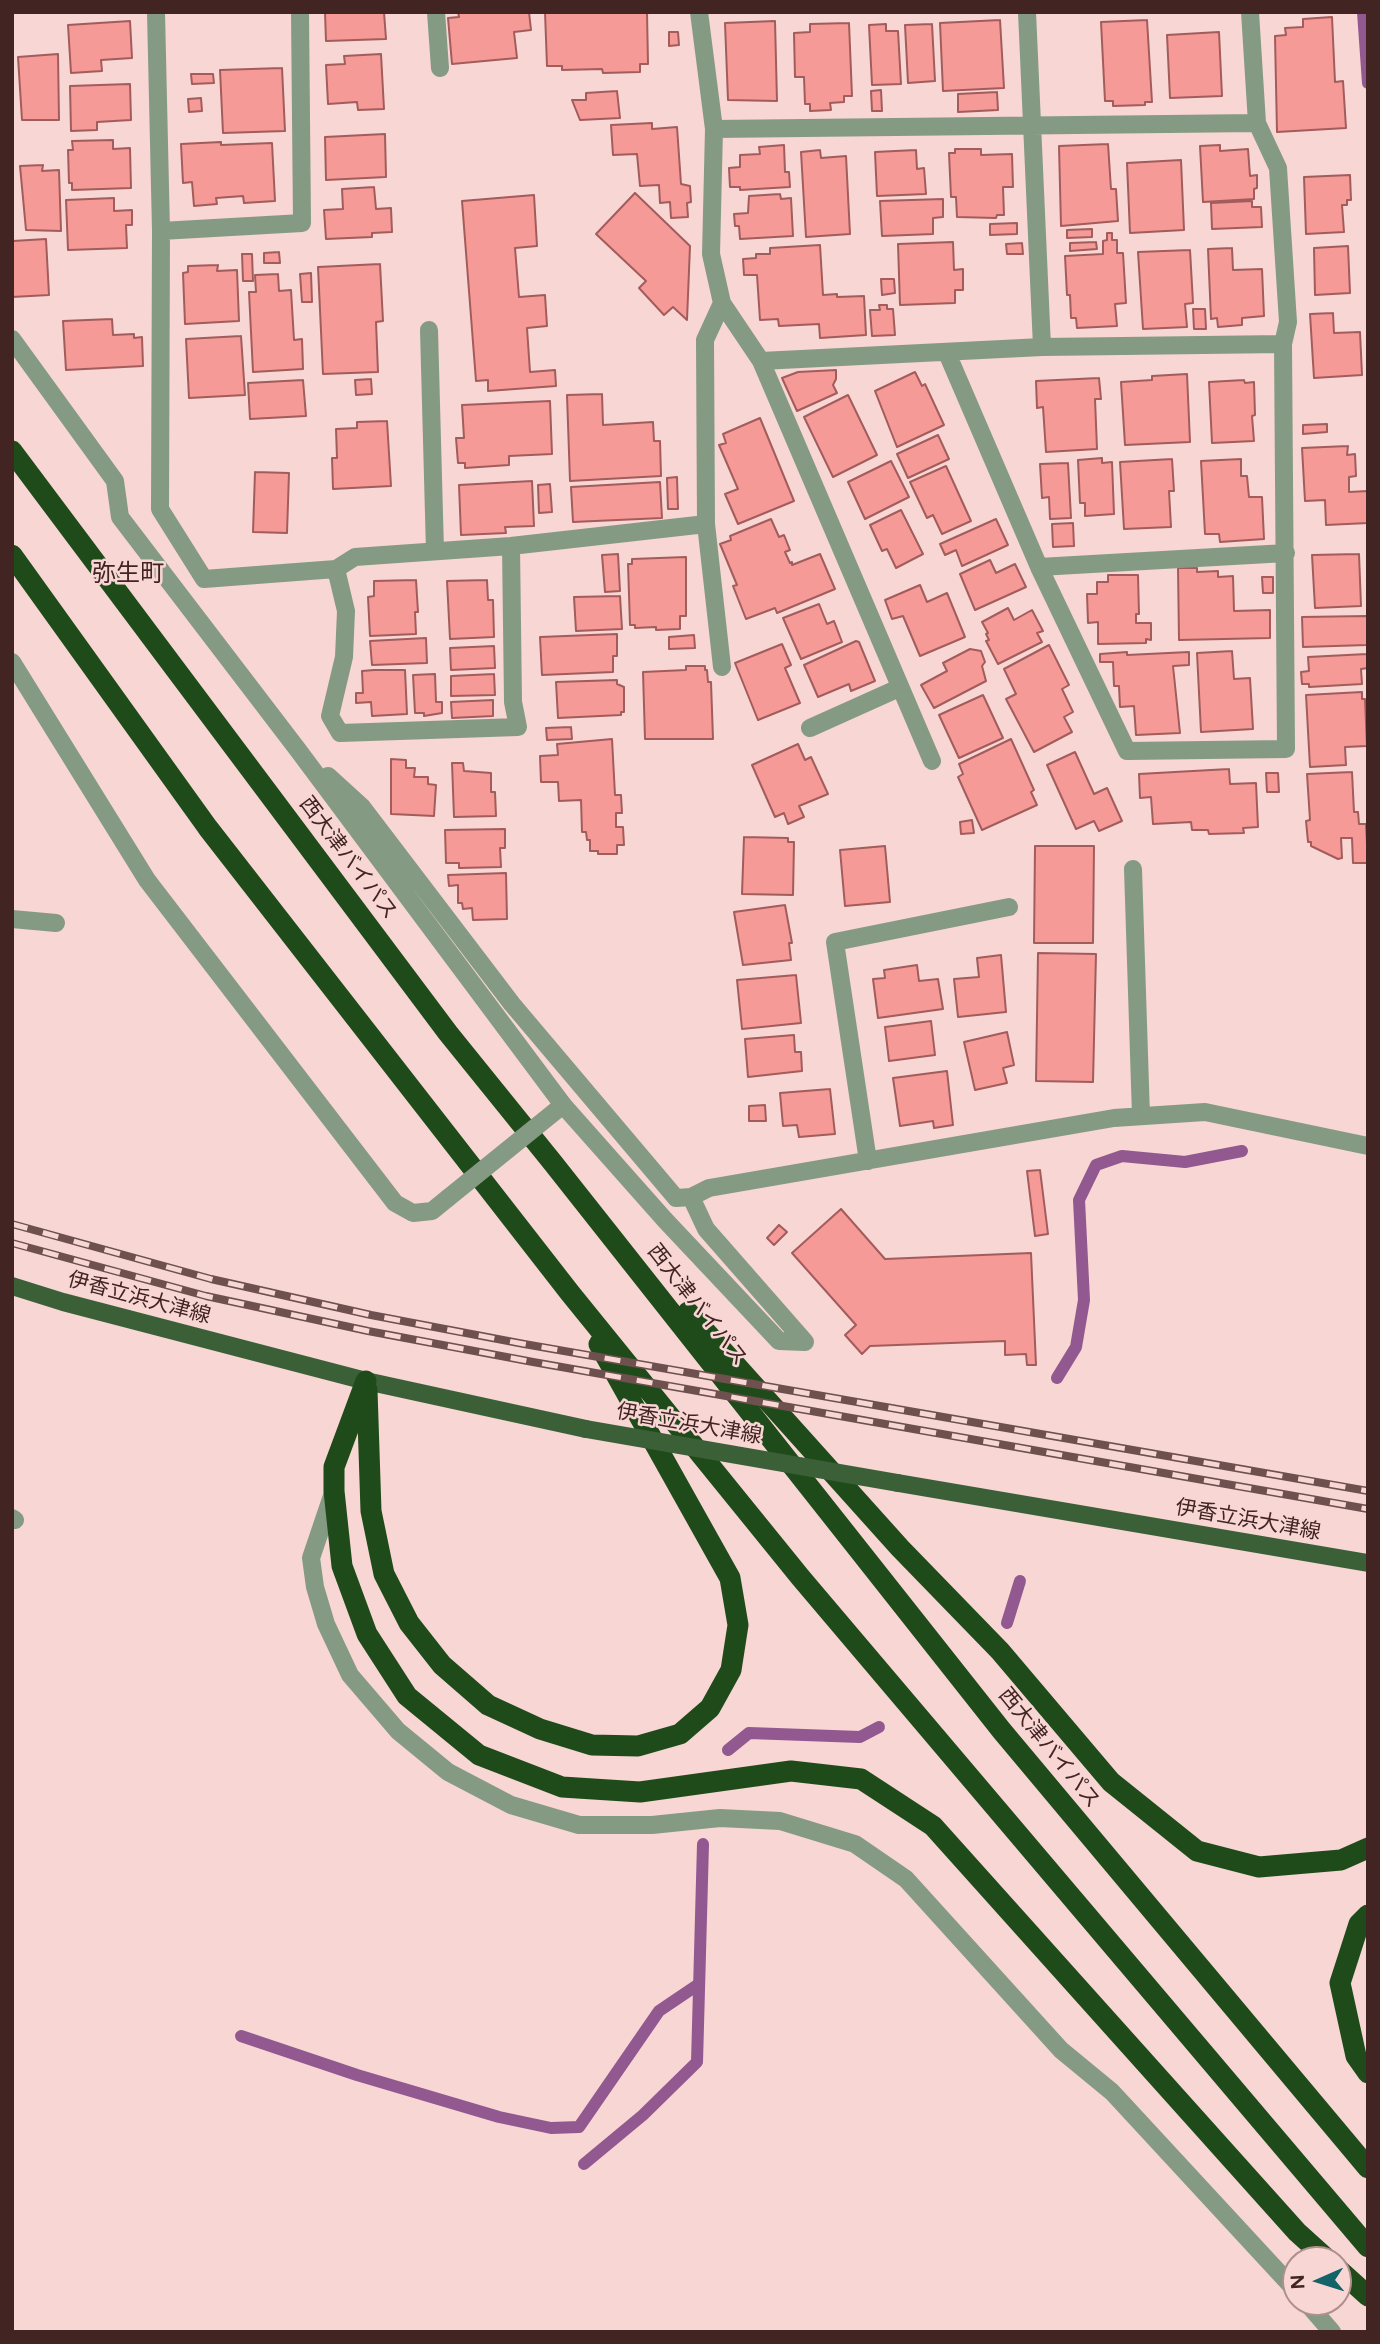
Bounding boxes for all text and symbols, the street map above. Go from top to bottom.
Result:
district label: 弥生町 [92,560,164,588]
street label: 西大津バイパス [294,792,402,924]
street label: 西大津バイパス [642,1239,752,1371]
street label: 伊香立浜大津線 [65,1267,213,1329]
street label: 伊香立浜大津線 [614,1399,764,1449]
street label: 伊香立浜大津線 [1173,1495,1323,1545]
street label: 西大津バイパス [993,1683,1105,1813]
north arrow [1282,2246,1352,2316]
text: N [1286,2274,1309,2290]

